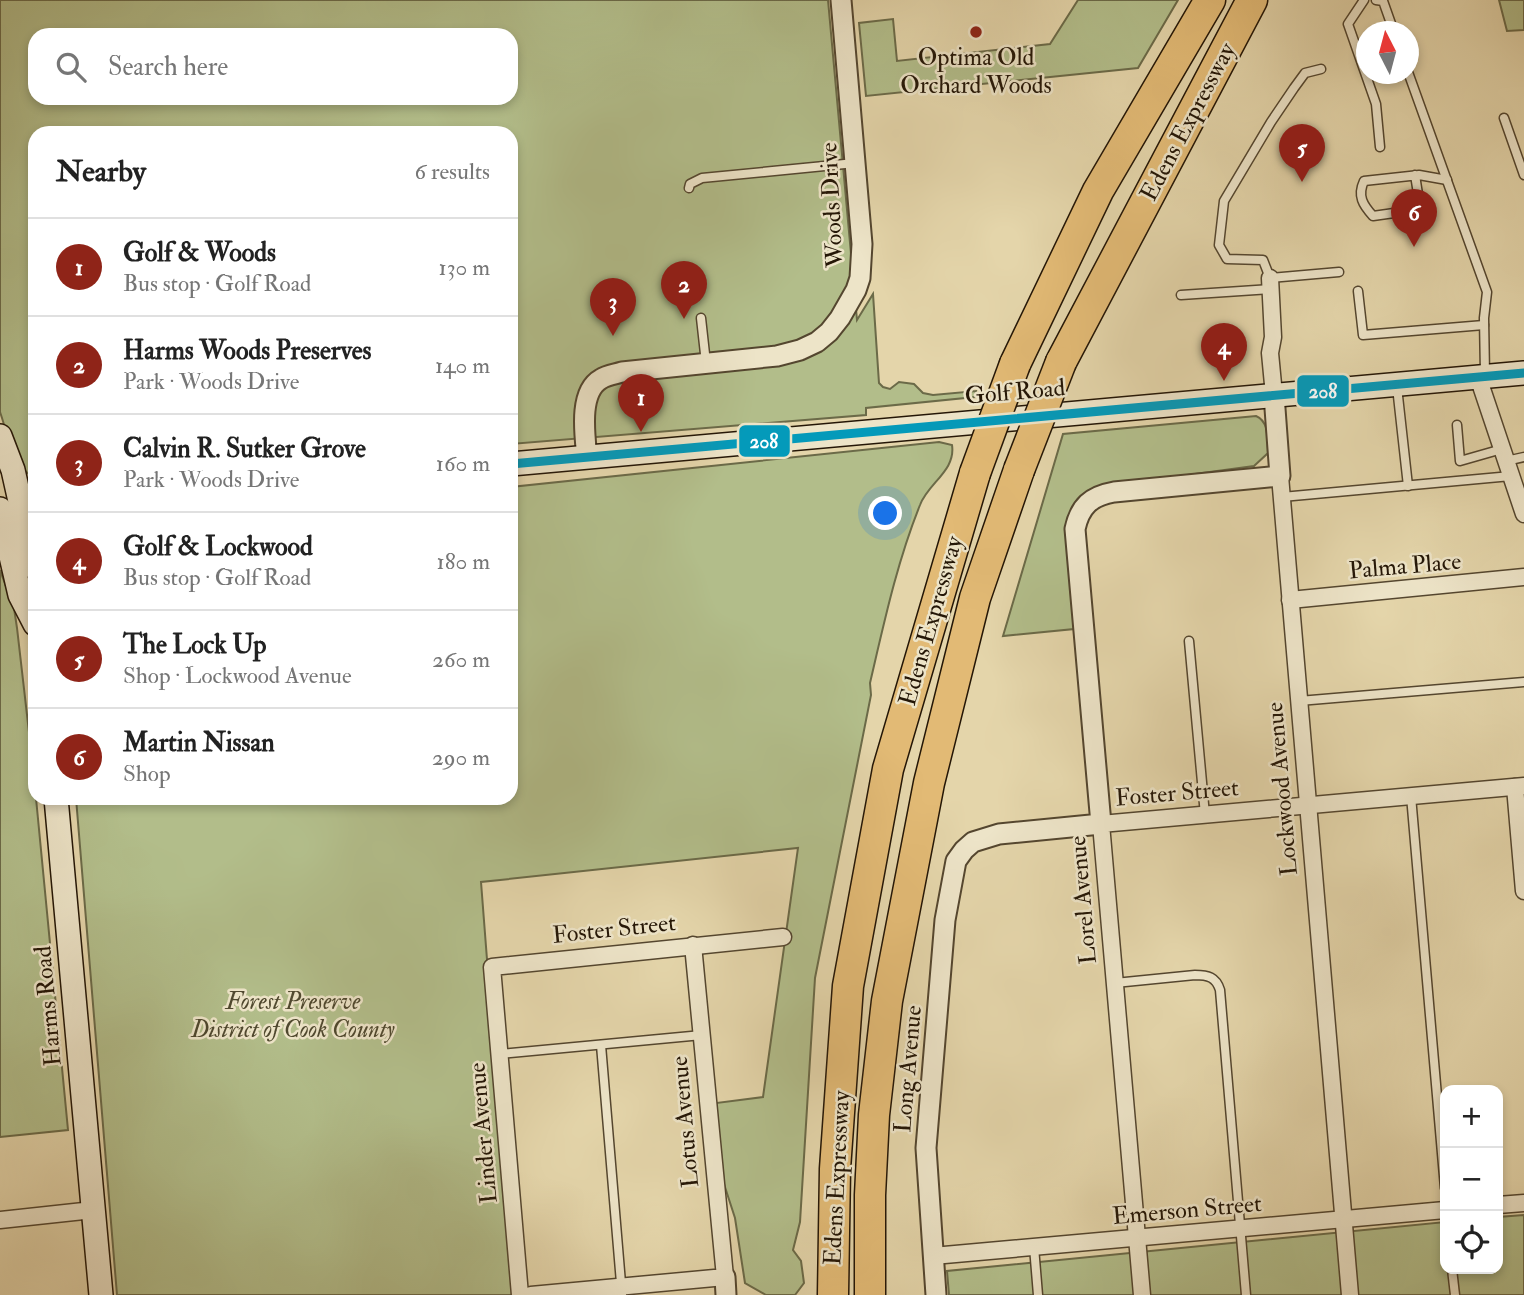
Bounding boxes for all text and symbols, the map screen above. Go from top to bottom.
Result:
north arrow [1356,21,1419,84]
marker: Optima Old Orchard Woods [968,24,984,40]
search box [28,28,518,105]
street label: Edens Expressway [1133,37,1243,207]
place label: Optima Old Orchard Woods [900,42,1052,101]
icon: search [52,48,90,86]
text: Search here [108,51,228,83]
pin: 5 [1279,124,1325,182]
street label: Woods Drive [813,142,851,269]
text: Nearby [56,153,146,190]
text: 6 results [415,157,490,186]
pin: 6 [1391,189,1437,247]
text: Golf & Woods [123,237,276,269]
text: 1 [75,253,83,282]
text: 130 m [438,253,490,282]
pin: 2 [661,261,707,319]
text: Bus stop · Golf Road [123,269,311,298]
pin: 3 [590,278,636,336]
pin: 4 [1201,323,1247,381]
text: Harms Woods Preserves [123,335,372,367]
text: 2 [73,351,85,380]
text: 140 m [435,351,490,380]
text: Park · Woods Drive [123,367,299,396]
street label: Golf Road [963,372,1067,412]
pin: 1 [618,374,664,432]
line badge: 208 [1296,374,1350,408]
text: 208 [1309,380,1337,404]
line badge: 208 [738,424,791,458]
text: 208 [750,430,778,454]
text: Calvin R. Sutker Grove [123,433,366,465]
text: 3 [75,449,83,478]
text: 160 m [436,449,490,478]
text: Park · Woods Drive [123,465,299,494]
your location [868,496,902,530]
text: Golf & Lockwood [123,531,313,563]
street label: Edens Expressway [892,532,970,709]
street label: Palma Place [1347,546,1463,586]
text: 4 [73,547,85,576]
text: 180 m [437,547,490,576]
text: Bus stop · Golf Road [123,563,311,592]
text: The Lock Up [123,629,267,661]
text: 5 [74,645,84,674]
text: 260 m [432,645,490,674]
text: Shop · Lockwood Avenue [123,661,352,690]
street label: Lockwood Avenue [1259,701,1305,877]
text: Martin Nissan [123,727,275,759]
text: 6 [73,743,85,772]
text: 290 m [432,743,490,772]
text: Shop [123,759,171,788]
street label: Foster Street [1114,772,1240,814]
street label: Lorel Avenue [1062,835,1104,965]
street label: Foster Street [551,907,677,951]
street label: Harms Road [27,944,69,1067]
park label: Forest Preserve District of Cook County [190,986,396,1045]
street label: Long Avenue [887,1004,929,1134]
street label: Lotus Avenue [664,1055,706,1189]
street label: Linder Avenue [461,1061,505,1205]
map controls [1440,1085,1503,1274]
button: + [1440,1085,1503,1148]
street label: Edens Expressway [817,1089,857,1266]
button: − [1440,1148,1503,1211]
street label: Emerson Street [1111,1188,1263,1232]
button: locate [1440,1211,1503,1274]

